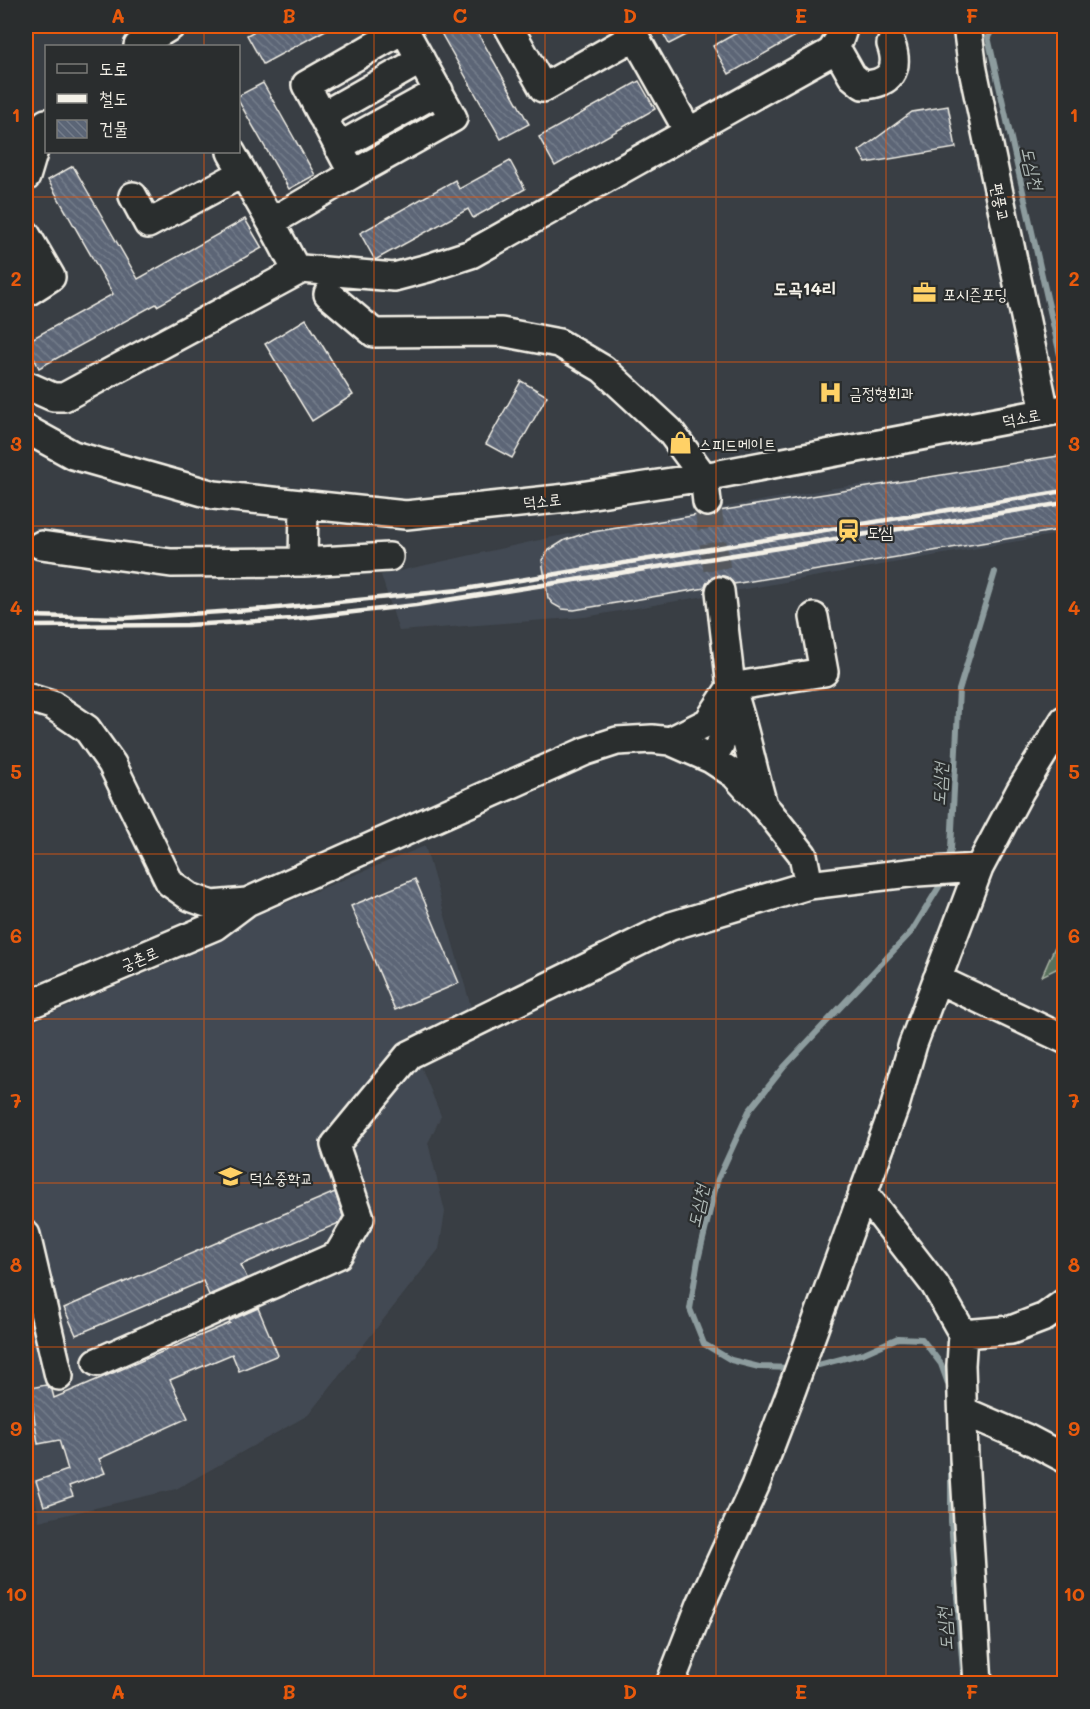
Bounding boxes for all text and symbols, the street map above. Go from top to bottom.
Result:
text: A [111,2,125,28]
text: B [282,2,296,28]
text: C [453,2,468,28]
text: D [623,2,637,28]
text: E [795,2,807,28]
text: F [966,2,979,28]
legend [45,45,240,153]
text: 도로 [99,56,128,80]
text: 철도 [99,86,128,110]
text: 1 [12,101,20,127]
text: 1 [1070,101,1078,127]
text: 건물 [99,116,128,140]
water label: 도심천 [1016,144,1050,193]
street label: 편풍교 [987,181,1015,223]
text: 2 [10,265,22,291]
text: 2 [1068,265,1080,291]
district label: 도곡14리 [774,276,836,300]
office icon: 포시즌포딩 [912,280,938,306]
place label: 포시즌포딩 [943,283,1007,304]
hospital icon: 금정형회과 [818,379,844,405]
place label: 금정형회과 [849,382,914,403]
street label: 덕소로 [1000,403,1042,431]
text: 3 [10,430,22,456]
shop icon: 스피드메이트 [668,430,694,456]
text: 3 [1068,430,1080,456]
place label: 스피드메이트 [699,433,776,454]
street label: 덕소로 [522,488,562,512]
station icon: 도심 [836,518,862,544]
place label: 도심 [867,521,893,542]
text: 4 [10,594,23,620]
text: 4 [1068,594,1081,620]
text: 5 [10,758,22,784]
text: 5 [1068,758,1080,784]
water label: 도심천 [926,760,952,806]
text: 6 [10,922,22,948]
text: 6 [1068,922,1080,948]
street label: 궁촌로 [117,941,161,975]
text: 7 [10,1087,22,1113]
text: 7 [1068,1087,1080,1113]
school or university icon: 덕소중학교 [218,1164,244,1190]
place label: 덕소중학교 [249,1167,313,1188]
water label: 도심천 [681,1181,714,1230]
text: 8 [10,1251,22,1277]
text: 8 [1068,1251,1080,1277]
text: 9 [10,1415,22,1441]
text: 9 [1068,1415,1080,1441]
text: 10 [5,1580,27,1606]
text: 10 [1063,1580,1085,1606]
water label: 도심천 [930,1605,957,1652]
text: A [111,1678,125,1704]
text: B [282,1678,296,1704]
text: C [453,1678,468,1704]
text: D [623,1678,637,1704]
text: E [795,1678,807,1704]
text: F [966,1678,979,1704]

